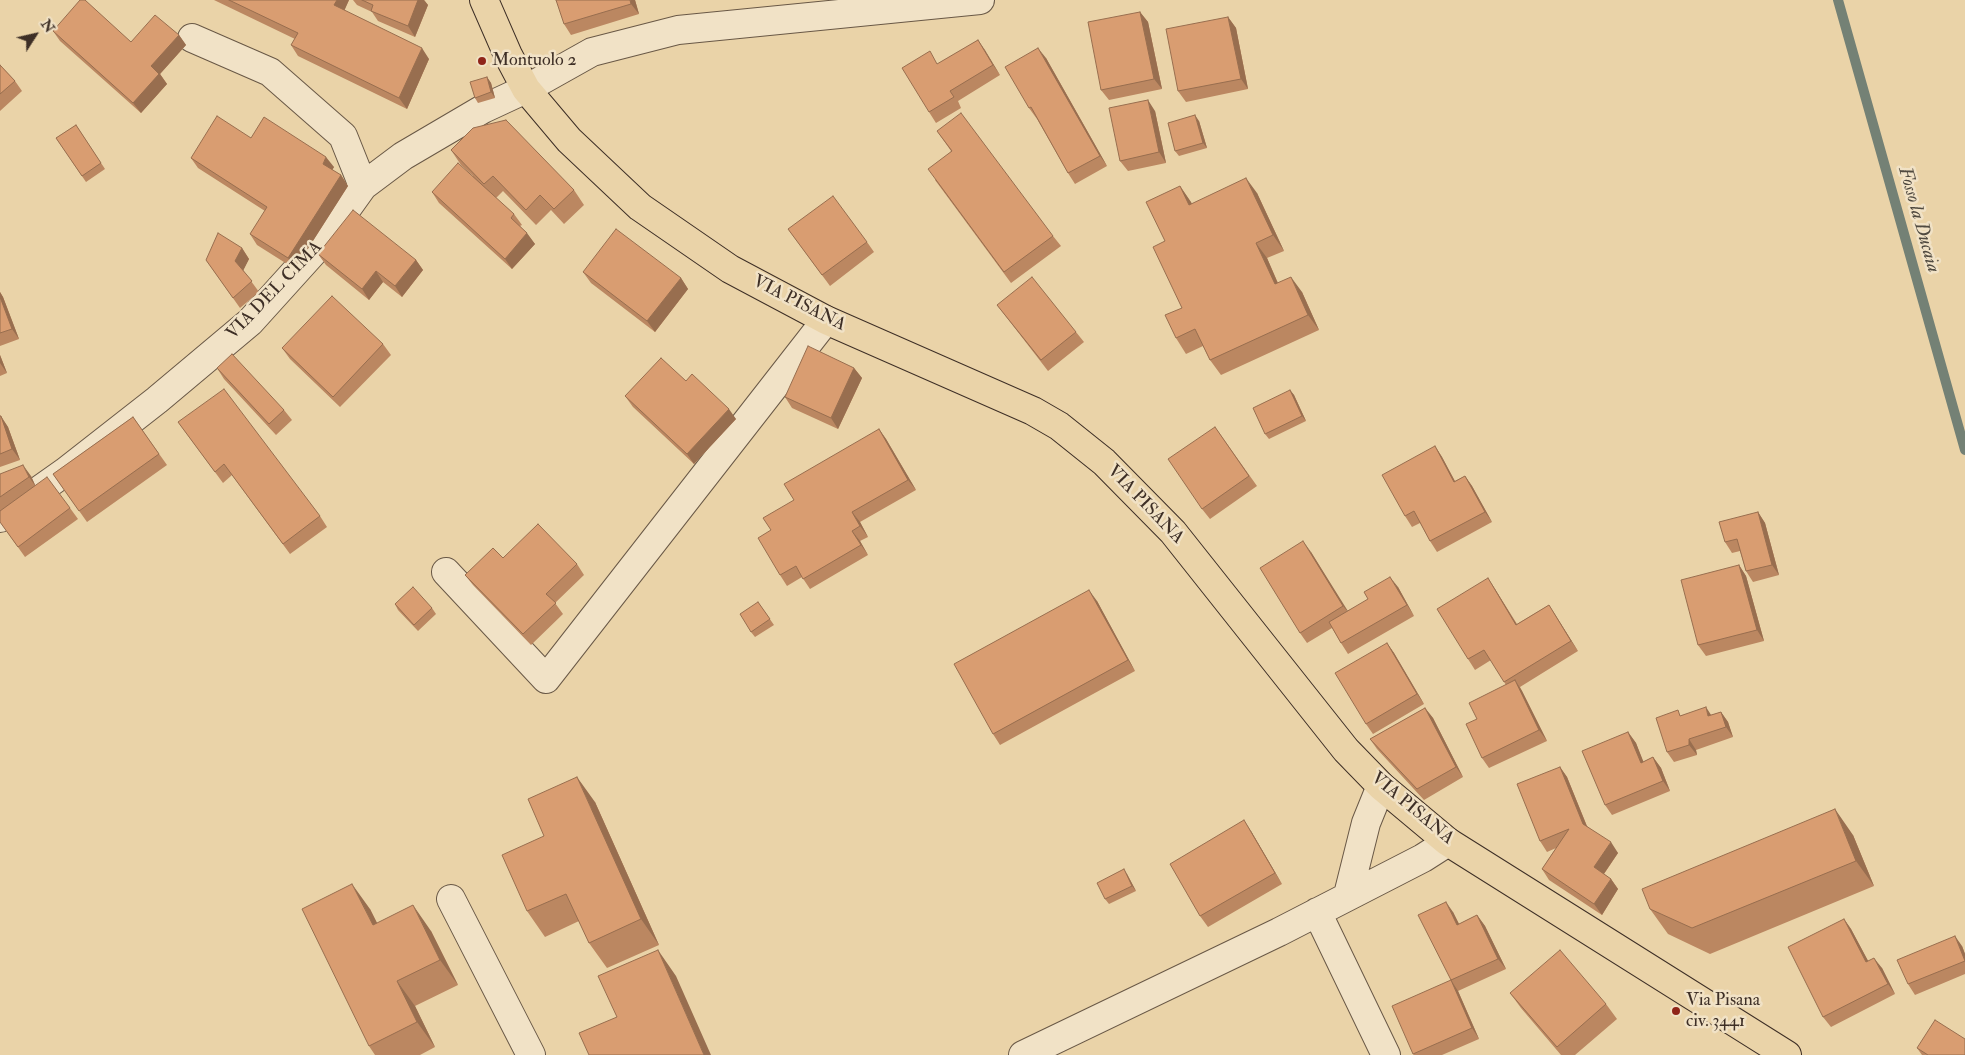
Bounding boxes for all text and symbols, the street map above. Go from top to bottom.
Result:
north arrow [10,10,60,60]
text: N [37,16,58,36]
place label: Montuolo 2 [492,50,577,72]
marker: Montuolo 2 [476,55,488,67]
water label: Fosso la Ducaia [1892,165,1944,275]
street label: VIA DEL CIMA [223,237,327,345]
street label: VIA PISANA [749,271,849,337]
street label: VIA PISANA [1102,461,1188,549]
street label: VIA PISANA [1366,768,1458,850]
place label: Via Pisana civ. 3441 [1686,990,1760,1032]
marker: Via Pisana civ. 3441 [1670,1005,1682,1017]

